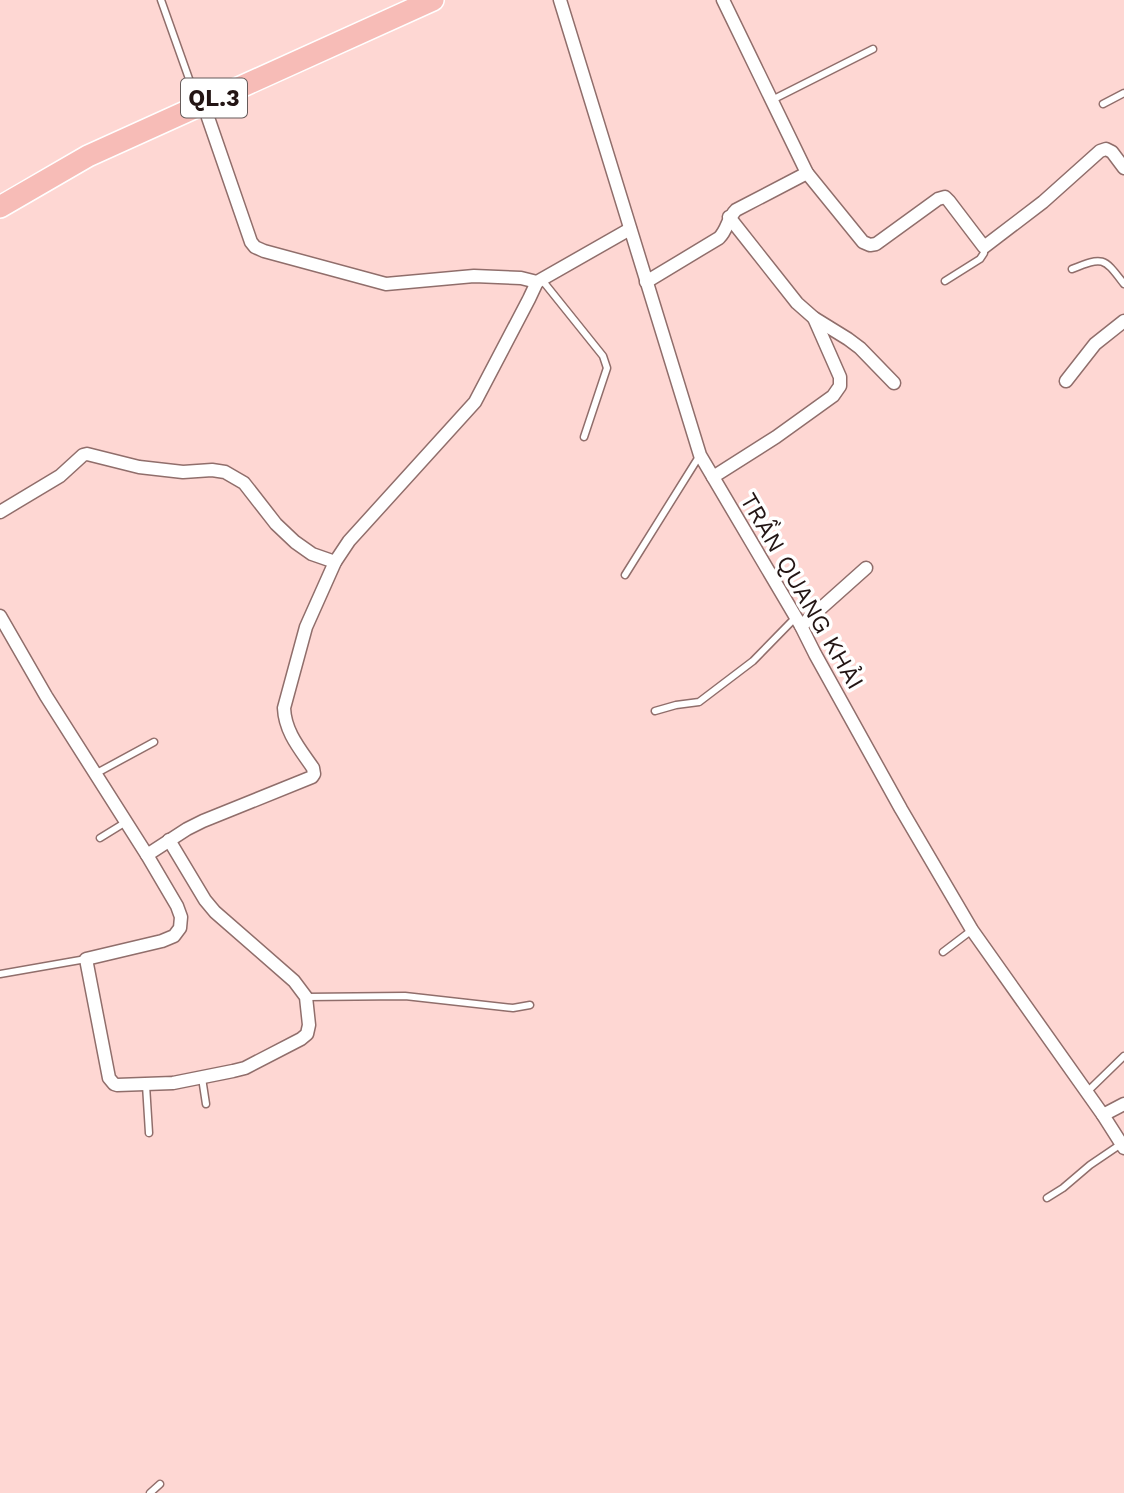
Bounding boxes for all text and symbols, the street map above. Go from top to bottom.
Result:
road number: QL.3 [181,78,247,118]
street label: TRẦN QUANG KHẢI [734,487,871,694]

